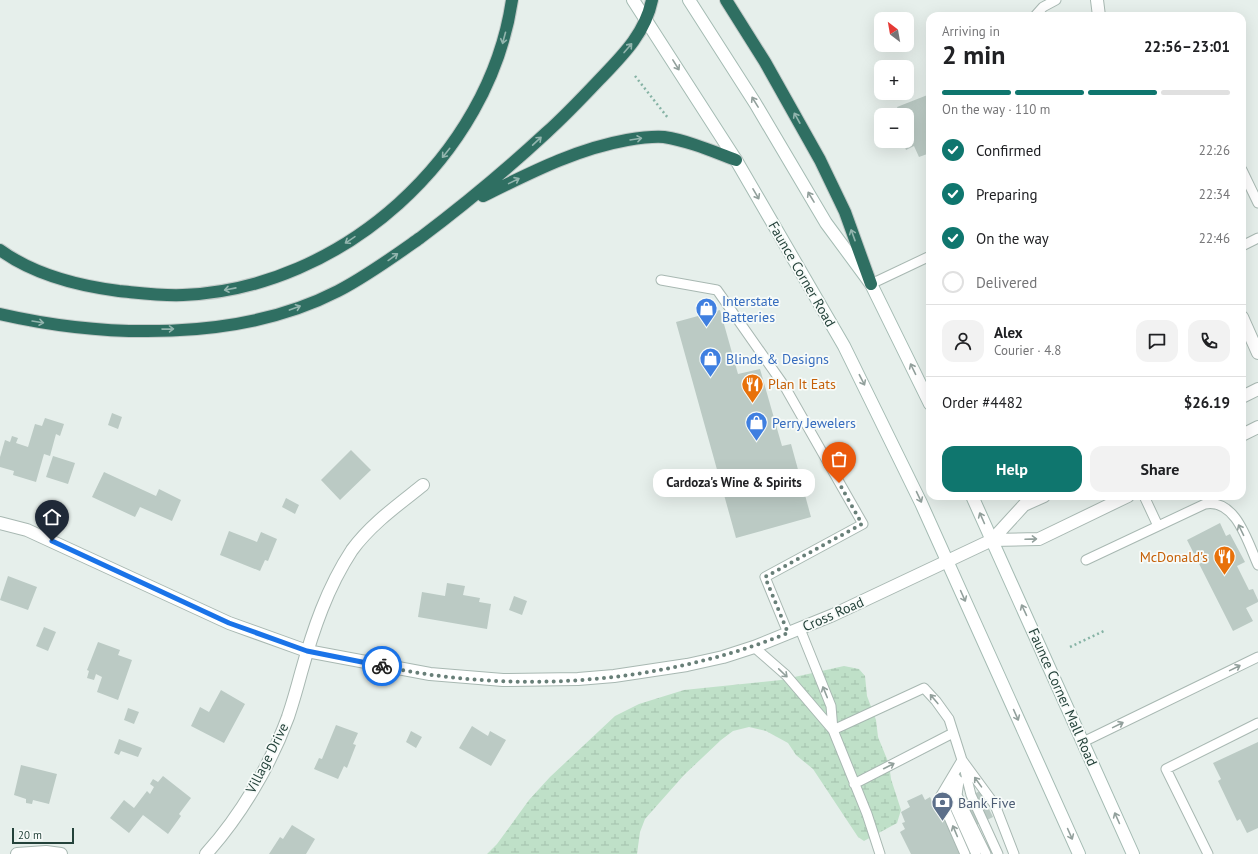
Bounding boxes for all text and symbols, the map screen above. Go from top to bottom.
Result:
north arrow [874,12,914,52]
map controls [874,12,914,148]
text: Arriving in [942,23,1000,40]
one-way arrow [500,31,507,44]
text: 22:56–23:01 [1144,37,1230,56]
text: 2 min [942,38,1005,71]
one-way arrow [624,43,633,54]
one-way arrow [671,59,680,70]
button: + [874,60,914,100]
one-way arrow [750,96,758,108]
text: On the way · 110 m [942,101,1050,118]
button: − [874,108,914,148]
one-way arrow [793,112,800,124]
one-way arrow [629,135,642,143]
one-way arrow [532,136,542,146]
icon: check [942,139,964,161]
text: Confirmed [976,141,1041,160]
text: 22:26 [1199,142,1230,159]
one-way arrow [441,148,450,159]
one-way arrow [507,177,519,184]
icon: check [942,183,964,205]
text: Preparing [976,185,1038,204]
text: 22:34 [1199,186,1230,203]
one-way arrow [752,188,760,200]
one-way arrow [807,191,815,203]
street label: Faunce Corner Road [764,218,840,330]
icon: check [942,227,964,249]
one-way arrow [849,229,857,241]
text: On the way [976,229,1049,248]
text: 22:46 [1199,230,1230,247]
one-way arrow [345,236,356,244]
one-way arrow [388,253,399,261]
text: Delivered [976,273,1037,292]
one-way arrow [224,285,237,293]
place label: Interstate Batteries [722,292,779,326]
shop icon: Interstate Batteries [694,296,720,329]
one-way arrow [289,304,301,312]
one-way arrow [31,318,44,326]
button: person [942,320,984,362]
button: chat [1136,320,1178,362]
button: phone [1188,320,1230,362]
text: Alex [994,323,1023,342]
one-way arrow [161,326,174,333]
text: Courier · 4.8 [994,342,1061,359]
shop icon: Blinds & Designs [698,346,724,379]
place label: Blinds & Designs [726,350,829,368]
one-way arrow [909,363,916,375]
restaurant icon: Plan It Eats [739,371,765,404]
one-way arrow [859,374,866,386]
place label: Plan It Eats [768,375,836,393]
text: Order #4482 [942,393,1023,412]
text: $26.19 [1184,393,1230,412]
shop icon: Perry Jewelers [743,410,769,443]
place label: Perry Jewelers [772,414,856,432]
pin [822,442,856,483]
button: Help [942,446,1082,492]
button: Share [1090,446,1230,492]
icon: bag [828,448,850,470]
callout: Cardoza's Wine & Spirits [653,469,815,497]
text: Cardoza's Wine & Spirits [666,474,802,491]
one-way arrow [916,491,923,503]
pin [35,500,69,541]
icon: home [41,506,63,528]
one-way arrow [978,512,985,524]
one-way arrow [1237,524,1244,536]
one-way arrow [1024,535,1037,543]
restaurant icon: McDonald's [1211,544,1237,577]
place label: McDonald's [1140,548,1208,566]
one-way arrow [960,590,968,602]
street label: Cross Road [800,593,866,635]
one-way arrow [1020,605,1027,617]
street label: Faunce Corner Mall Road [1025,625,1101,769]
courier [362,646,402,686]
icon: bike [371,655,393,677]
one-way arrow [1229,664,1241,672]
one-way arrow [778,668,788,678]
one-way arrow [821,687,828,699]
one-way arrow [930,694,939,705]
one-way arrow [1013,709,1021,721]
street label: Village Drive [241,720,292,797]
one-way arrow [1111,721,1123,728]
one-way arrow [882,762,894,770]
one-way arrow [974,777,982,788]
bank icon: Bank Five [929,790,955,823]
place label: Bank Five [958,794,1016,812]
one-way arrow [1113,813,1120,825]
one-way arrow [951,825,958,837]
scale bar [12,826,74,845]
one-way arrow [1066,827,1074,839]
text: 20 m [18,828,42,842]

